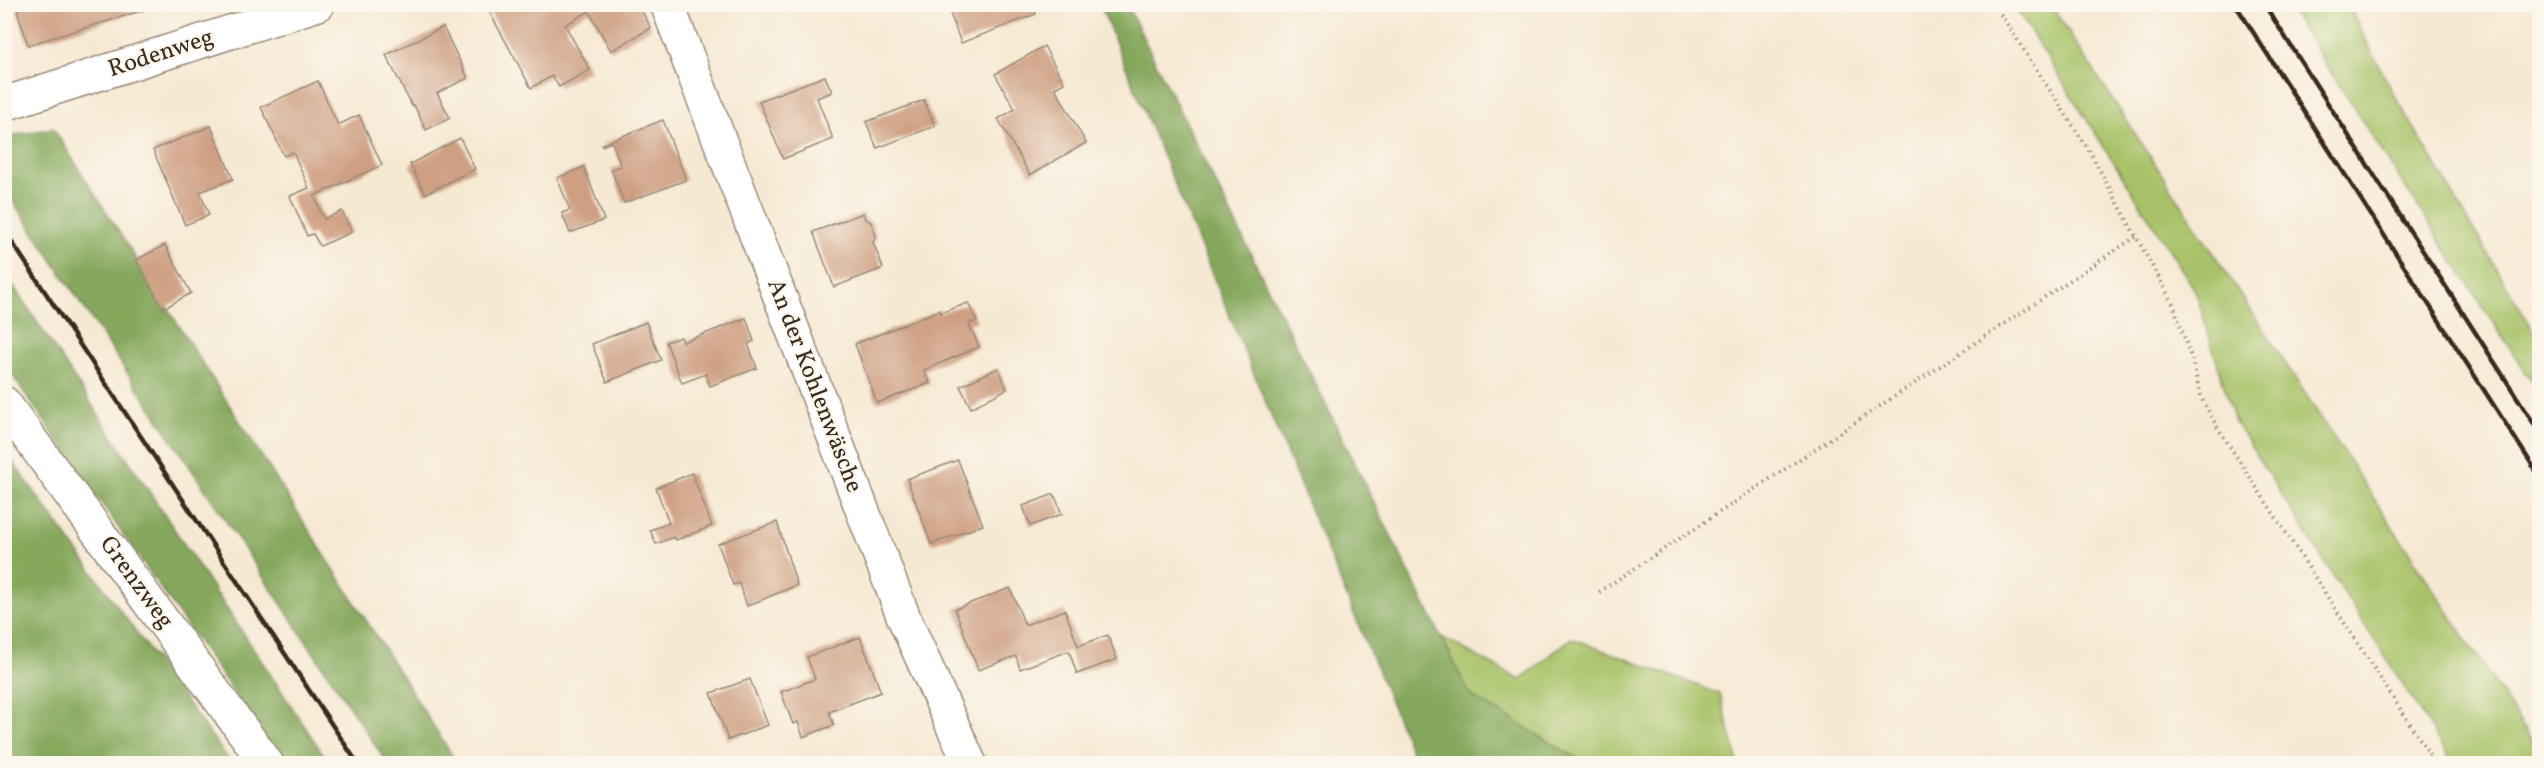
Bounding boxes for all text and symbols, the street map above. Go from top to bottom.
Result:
street label: Rodenweg [104,21,218,87]
street label: An der Kohlenwäsche [758,274,870,498]
street label: Grenzweg [91,530,181,636]

